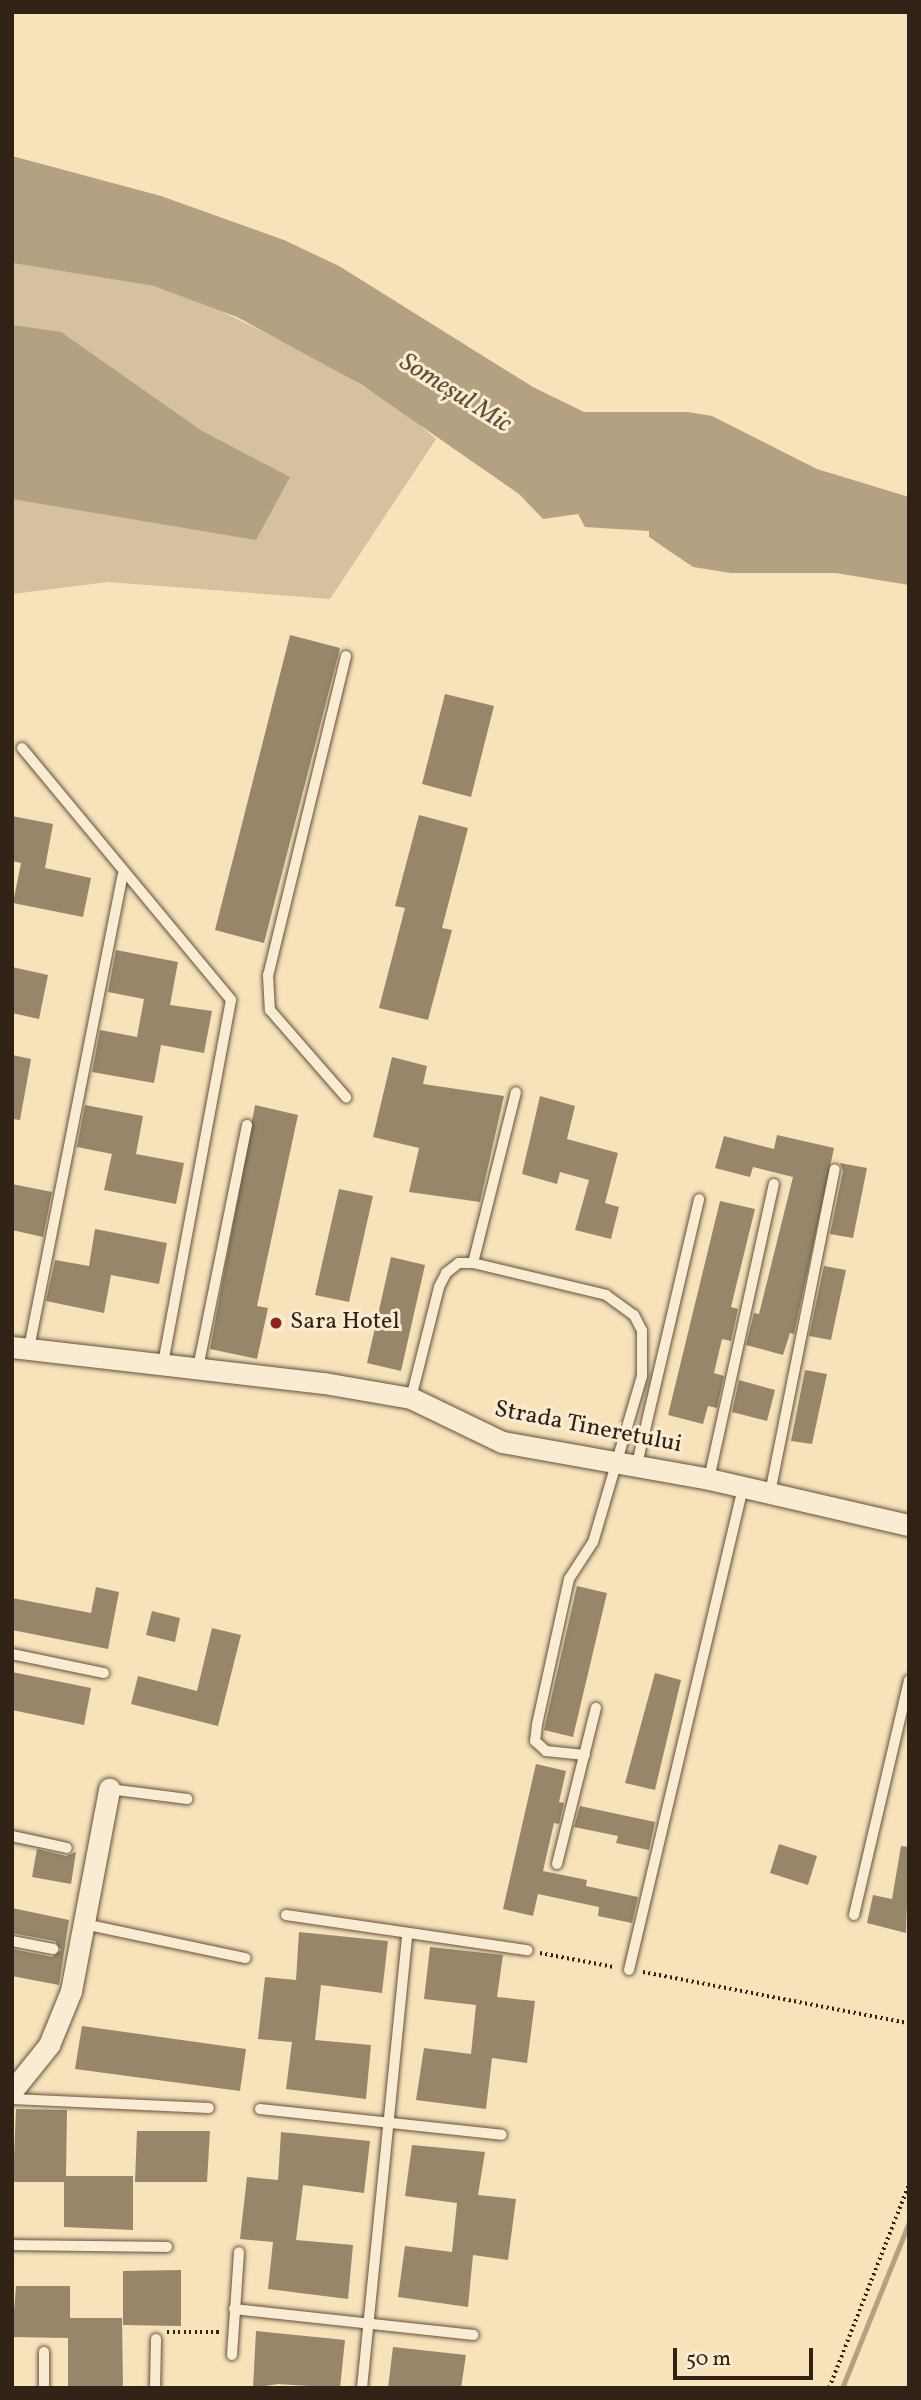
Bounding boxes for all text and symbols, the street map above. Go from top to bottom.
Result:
water label: Someșul Mic [393,347,517,441]
place label: Sara Hotel [290,1309,400,1337]
marker: Sara Hotel [268,1315,284,1331]
street label: Strada Tineretului [491,1396,685,1460]
scale bar [676,2334,816,2378]
text: 50 m [686,2345,731,2374]

